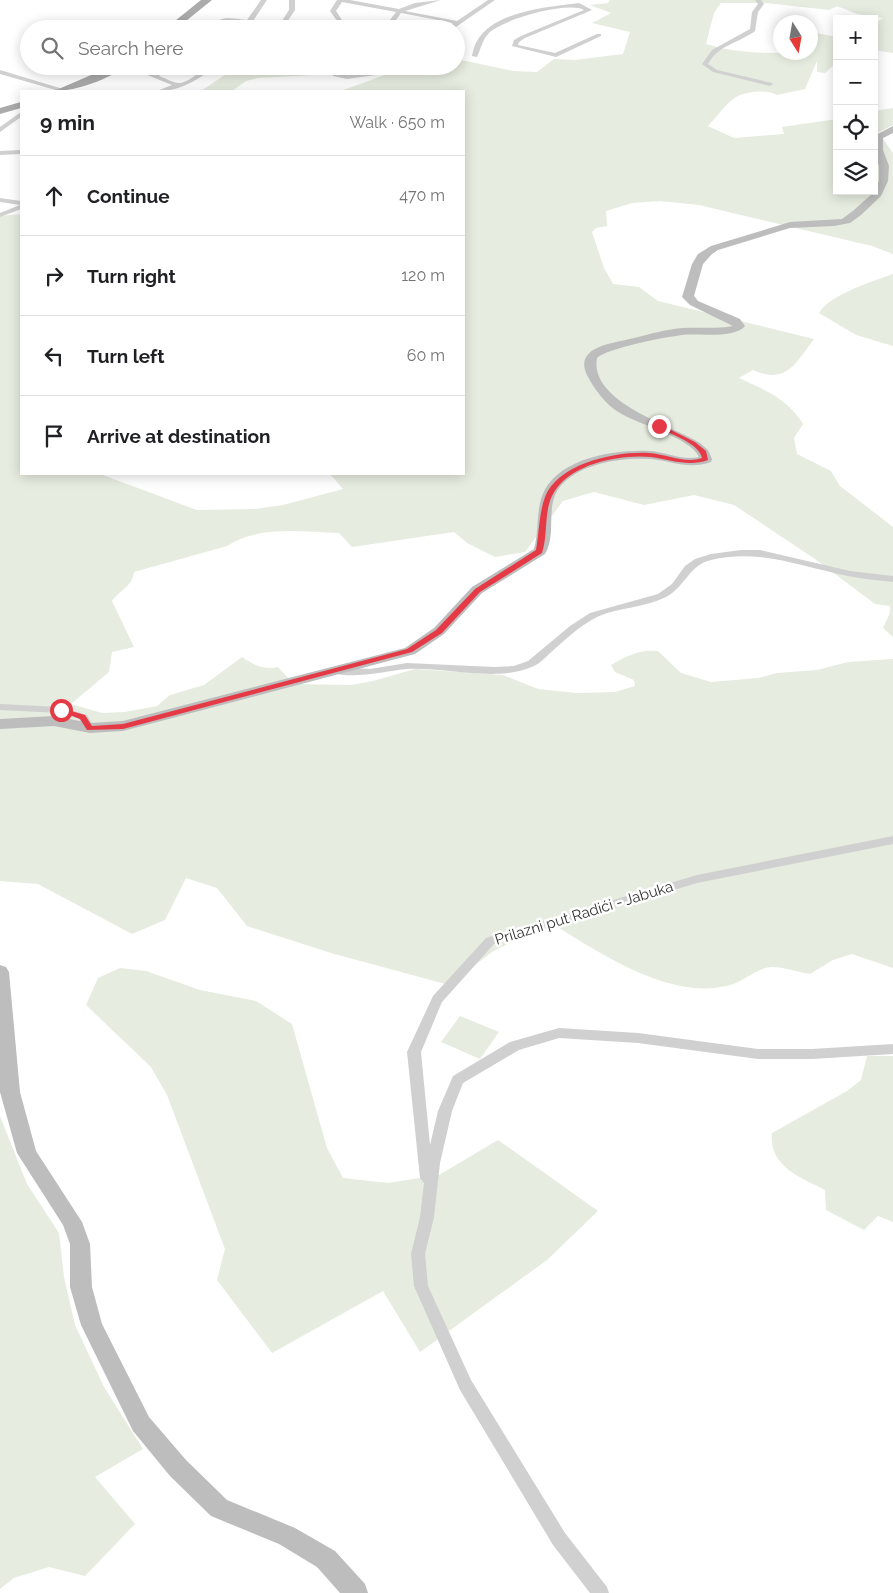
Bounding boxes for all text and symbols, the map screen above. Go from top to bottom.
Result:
north arrow [773,15,818,60]
map controls [833,15,878,195]
button: + [833,15,878,60]
search box [20,20,465,75]
icon: search [38,34,66,62]
text: Search here [78,37,184,59]
button: − [833,60,878,105]
button: locate [833,105,878,150]
text: 9 min [40,110,95,135]
text: Walk · 650 m [349,113,445,132]
button: layers [833,150,878,195]
icon: ahead [40,182,68,210]
text: Continue [87,185,170,207]
text: 470 m [399,186,445,205]
icon: right [40,262,68,290]
text: Turn right [87,265,176,287]
text: 120 m [401,266,445,285]
icon: left [40,342,68,370]
text: Turn left [87,345,164,367]
text: 60 m [407,346,445,365]
route end [648,415,671,438]
icon: arrive [40,422,68,450]
text: Arrive at destination [87,425,271,447]
route start [50,699,73,722]
street label: Prilazni put Radići - Jabuka [493,877,675,949]

